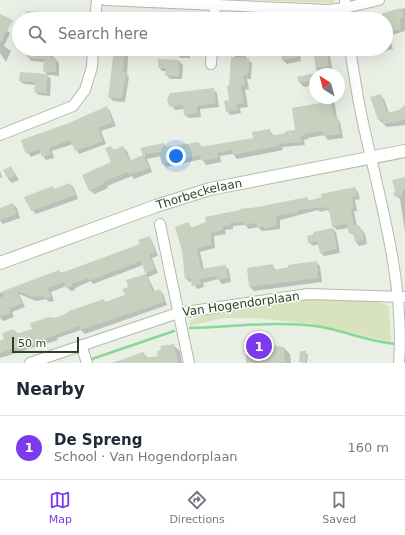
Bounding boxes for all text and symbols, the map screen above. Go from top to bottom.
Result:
search box [12,12,393,56]
icon: search [26,23,48,45]
text: Search here [58,25,148,43]
north arrow [309,68,345,104]
your location [166,146,186,166]
street label: Thorbeckelaan [154,176,243,213]
street label: Van Hogendorplaan [182,289,300,319]
pin: 1 [246,331,272,361]
scale bar [12,335,79,354]
text: 50 m [18,337,46,350]
text: Nearby [16,379,85,399]
text: De Spreng [54,431,142,449]
text: 1 [24,440,34,455]
text: 160 m [347,440,389,455]
text: School · Van Hogendorplaan [54,449,238,464]
tab: Map [49,489,72,526]
tab: Directions [169,489,225,526]
tab: Saved [322,489,356,526]

